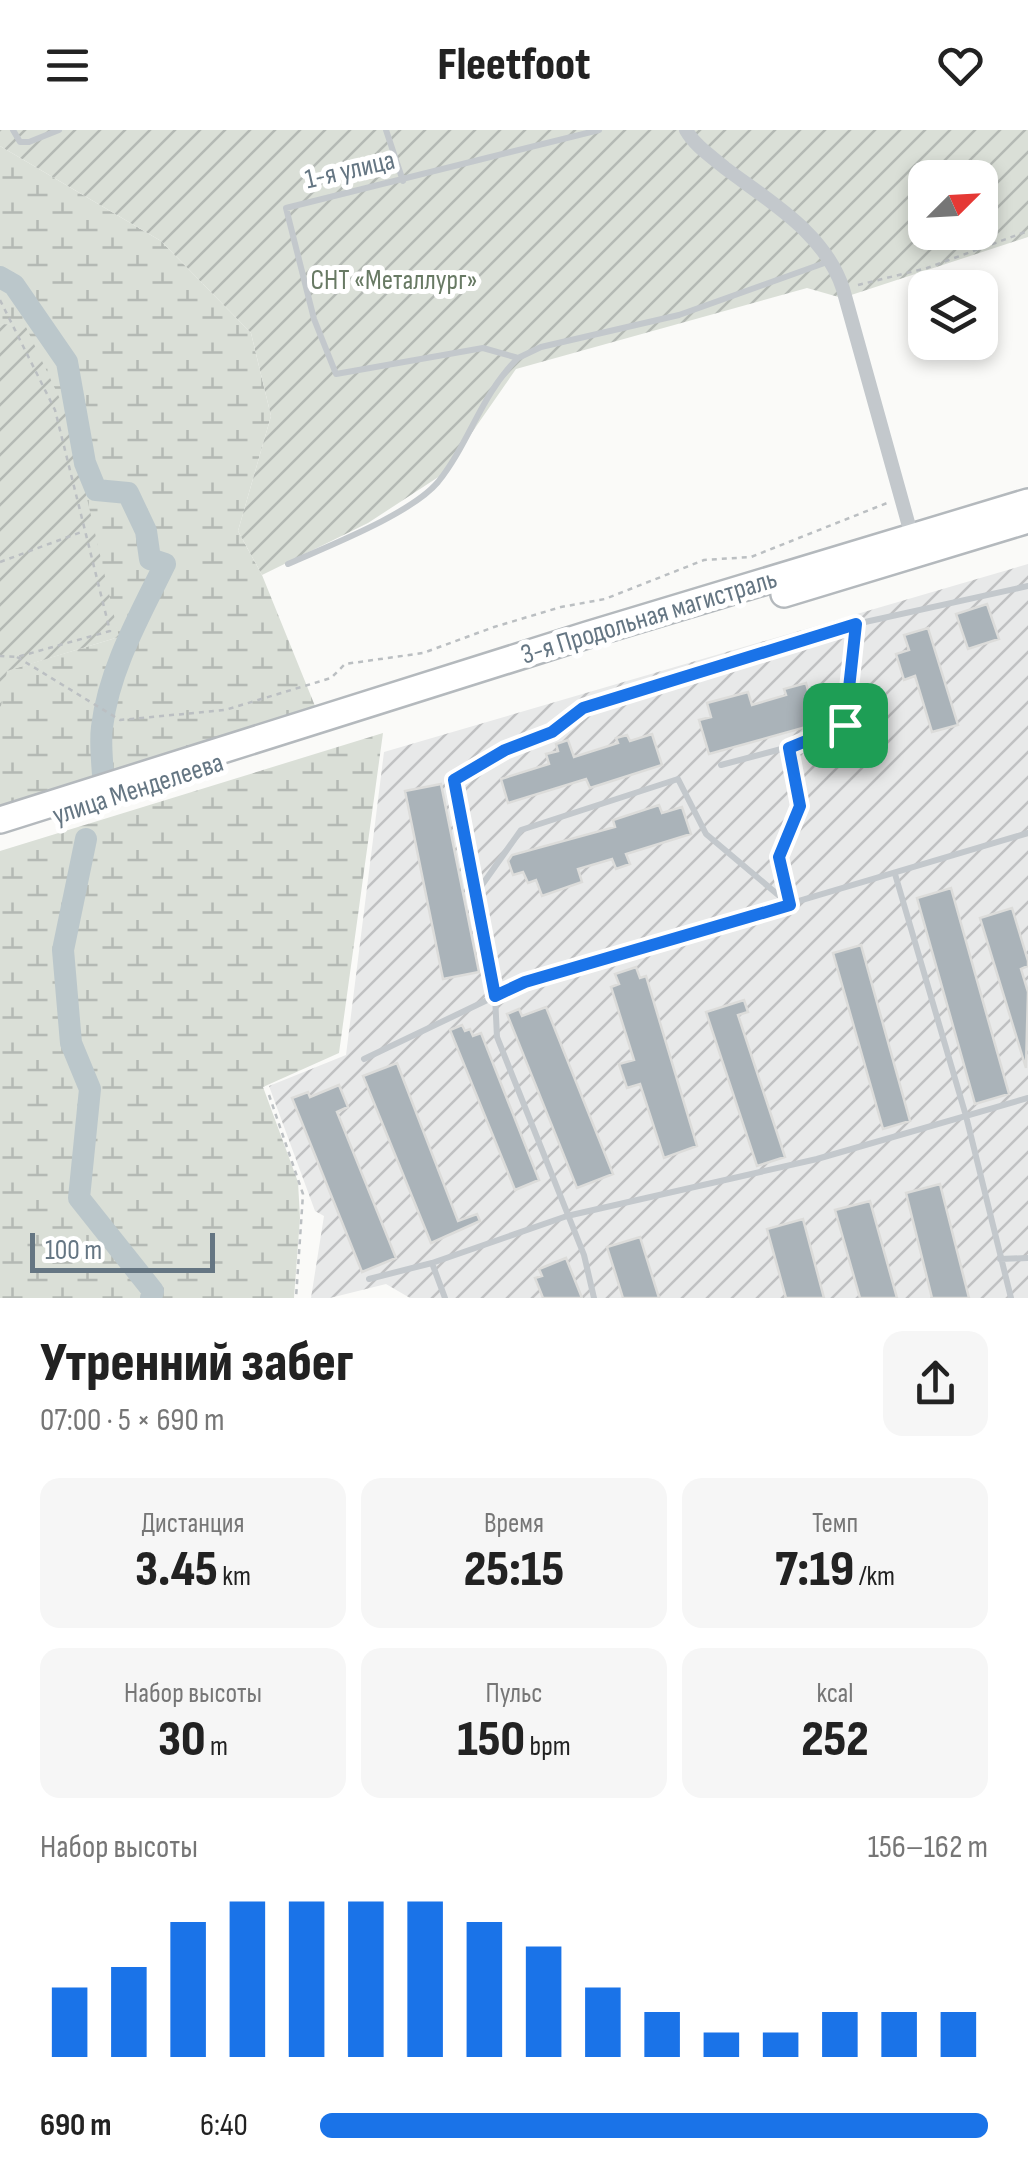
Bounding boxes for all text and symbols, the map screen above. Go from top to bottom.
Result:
icon: menu [40,38,95,93]
text: Fleetfoot [438,38,590,93]
icon: heart [933,38,988,93]
street label: 1-я улица [302,144,398,196]
north arrow [908,160,998,250]
map controls [908,160,998,360]
park label: СНТ «Металлург» [310,264,478,297]
button: layers [908,270,998,360]
street label: 3-я Продольная магистраль [517,562,781,672]
pin [803,683,888,768]
icon: arrive [818,698,873,753]
street label: улица Менделеева [48,746,228,832]
scale bar [30,1228,215,1272]
text: 100 m [45,1234,102,1267]
text: Утренний забег [40,1330,353,1397]
button: share [883,1331,988,1436]
text: 07:00 · 5 × 690 m [40,1401,224,1440]
text: Дистанция [142,1507,244,1540]
text: Время [484,1507,544,1540]
text: Темп [812,1507,858,1540]
text: 3.45 [135,1540,218,1600]
text: 25:15 [464,1540,564,1600]
text: 7:19 [775,1540,854,1600]
text: km [218,1560,251,1593]
text: /km [854,1560,895,1593]
text: Набор высоты [124,1677,262,1710]
text: Пульс [486,1677,542,1710]
text: kcal [816,1677,854,1710]
text: 30 [158,1710,206,1770]
text: 150 [457,1710,525,1770]
text: 252 [801,1710,869,1770]
text: m [206,1730,228,1763]
text: bpm [525,1730,571,1763]
text: Набор высоты [40,1828,198,1867]
text: 156–162 m [868,1828,988,1867]
text: 690 m [40,2106,112,2145]
text: 6:40 [200,2106,248,2145]

